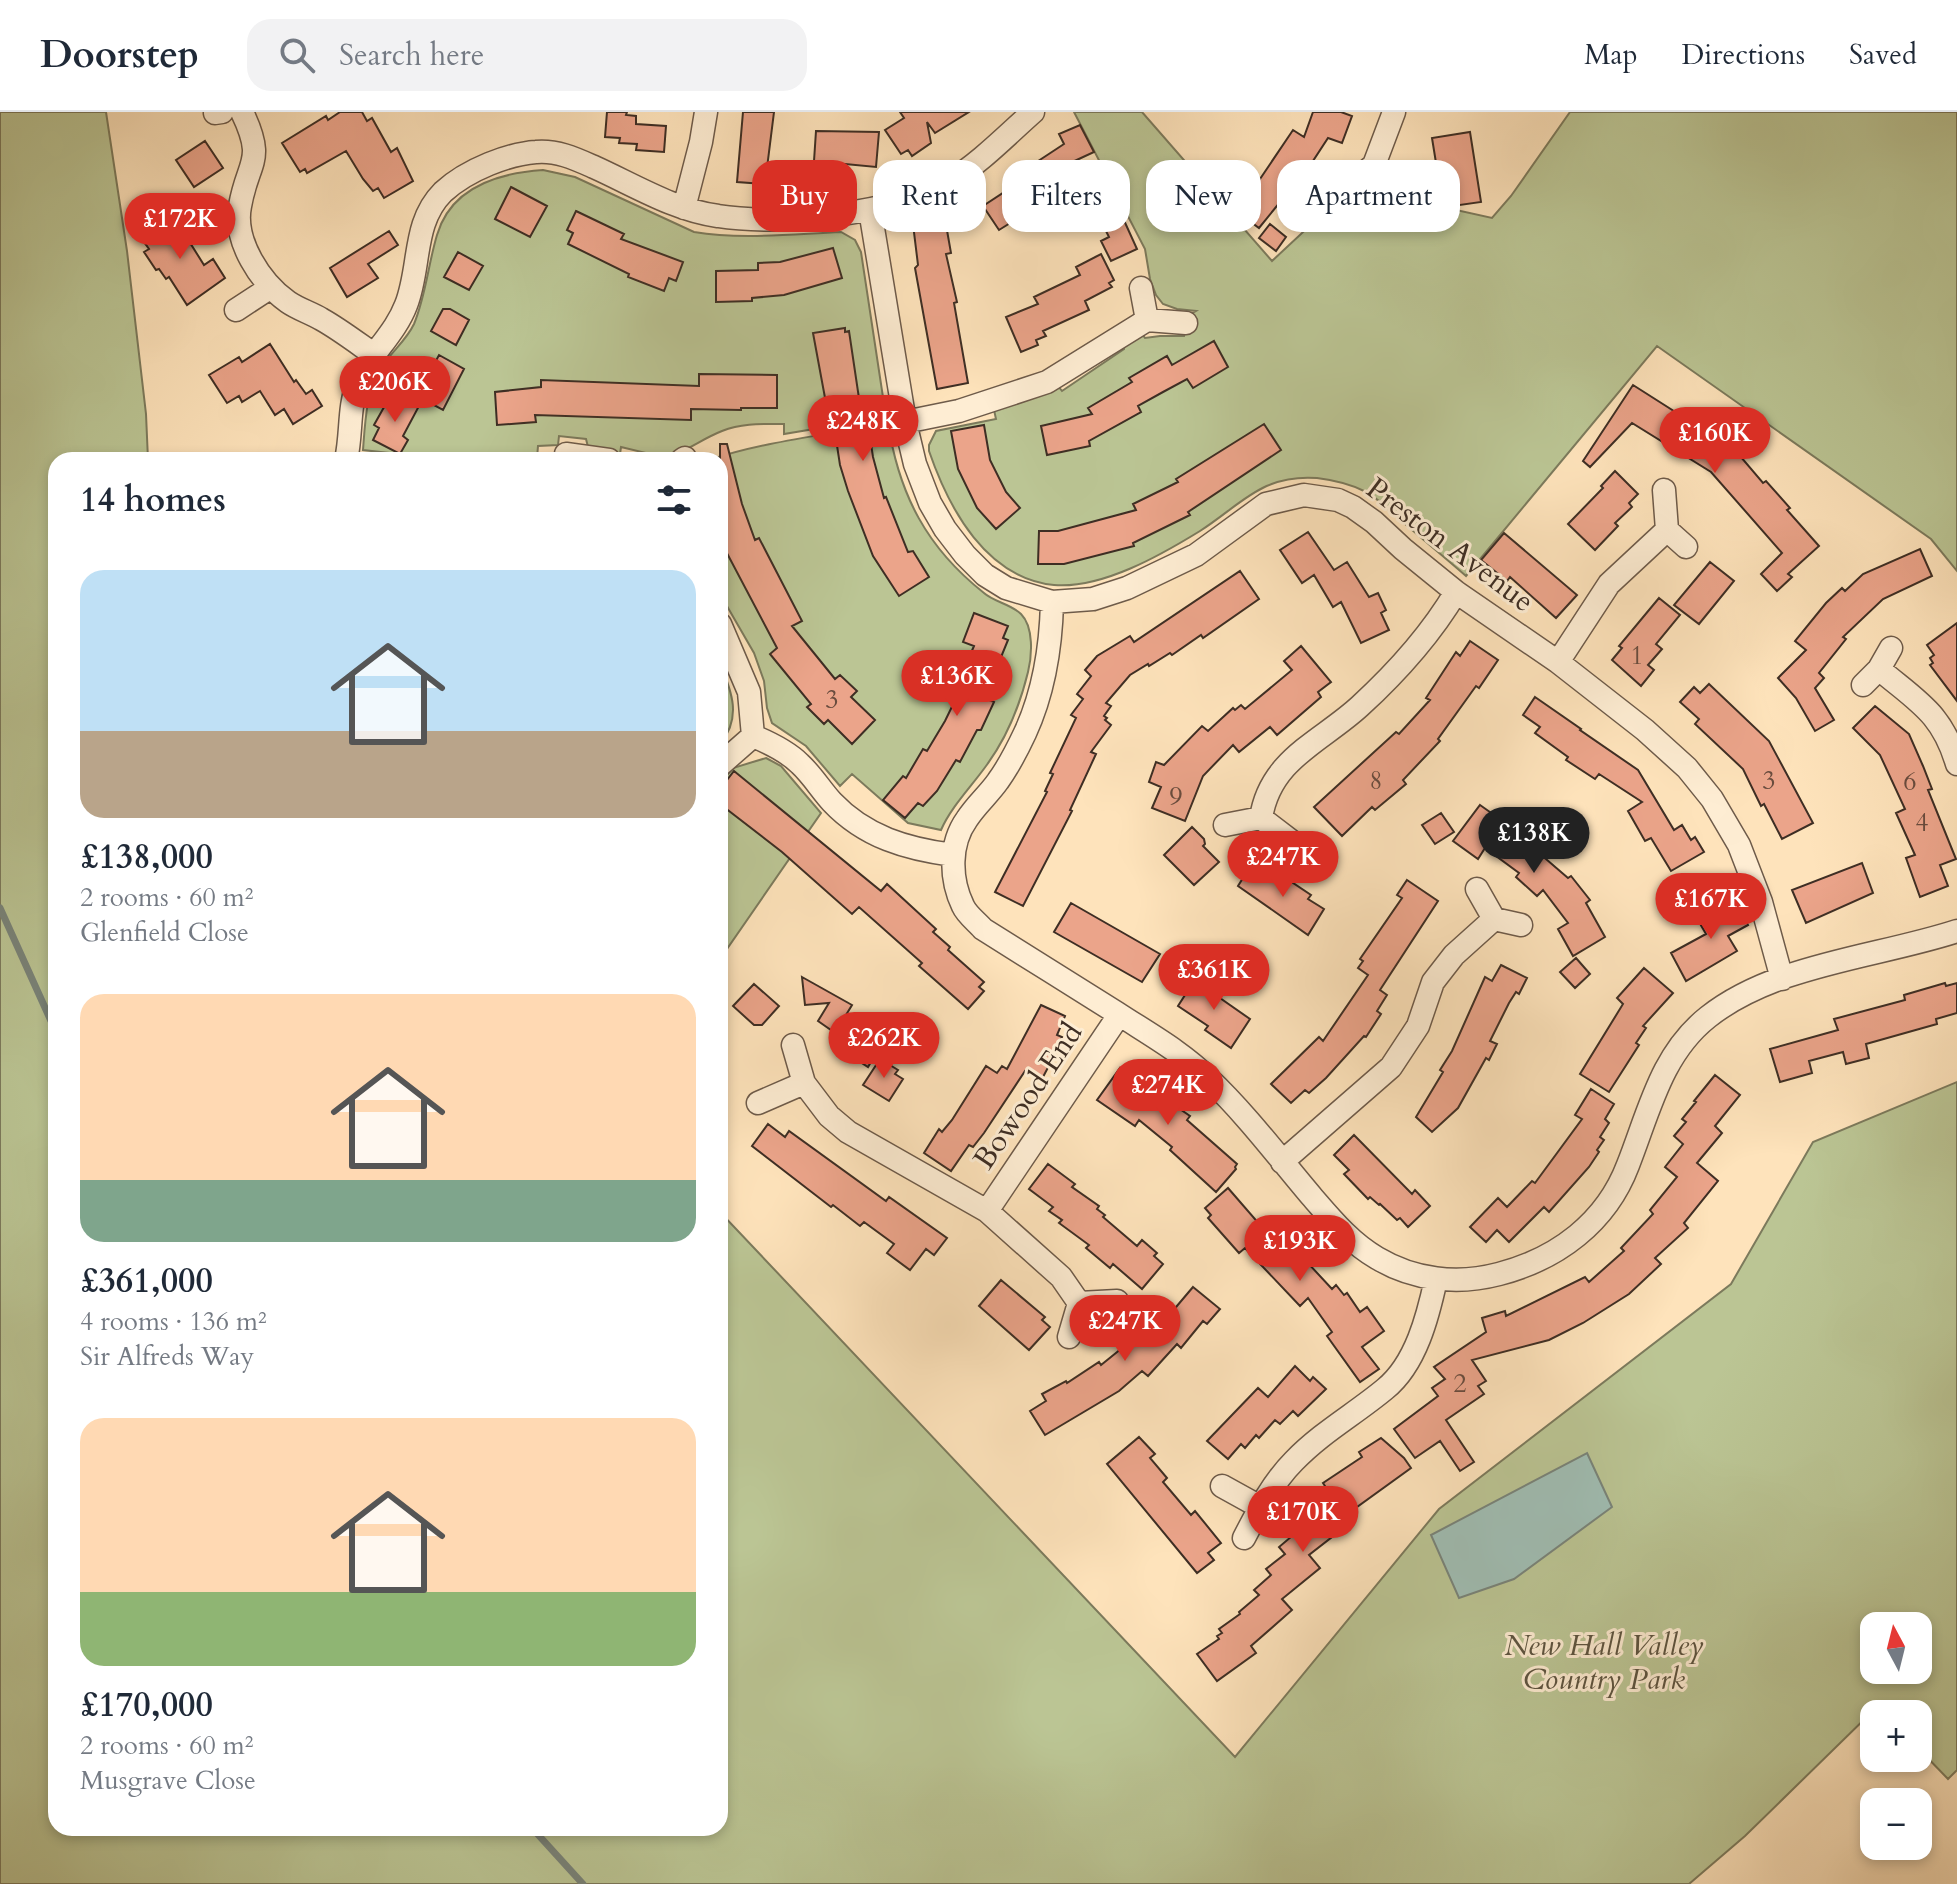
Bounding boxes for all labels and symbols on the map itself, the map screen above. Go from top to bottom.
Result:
pin: £172K [124,193,236,261]
pin: £206K [339,356,451,424]
pin: £248K [807,395,919,463]
pin: £160K [1659,407,1771,475]
street label: Preston Avenue [1358,468,1542,622]
house number: 1 [1630,638,1644,673]
pin: £136K [901,650,1013,718]
house number: 3 [825,682,839,717]
house number: 8 [1369,763,1383,798]
house number: 3 [1762,763,1776,798]
house number: 6 [1903,764,1917,799]
house number: 9 [1169,779,1183,814]
house number: 4 [1915,805,1929,840]
pin: £138K [1478,807,1590,875]
pin: £247K [1227,831,1339,899]
pin: £167K [1655,873,1767,941]
pin: £361K [1158,944,1270,1012]
pin: £262K [828,1012,940,1080]
street label: Bowood End [964,1015,1092,1177]
pin: £274K [1112,1059,1224,1127]
pin: £193K [1244,1215,1356,1283]
pin: £247K [1069,1295,1181,1363]
house number: 2 [1453,1366,1467,1401]
pin: £170K [1247,1486,1359,1554]
north arrow [1860,1612,1932,1684]
park label: New Hall Valley Country Park [1504,1625,1704,1700]

